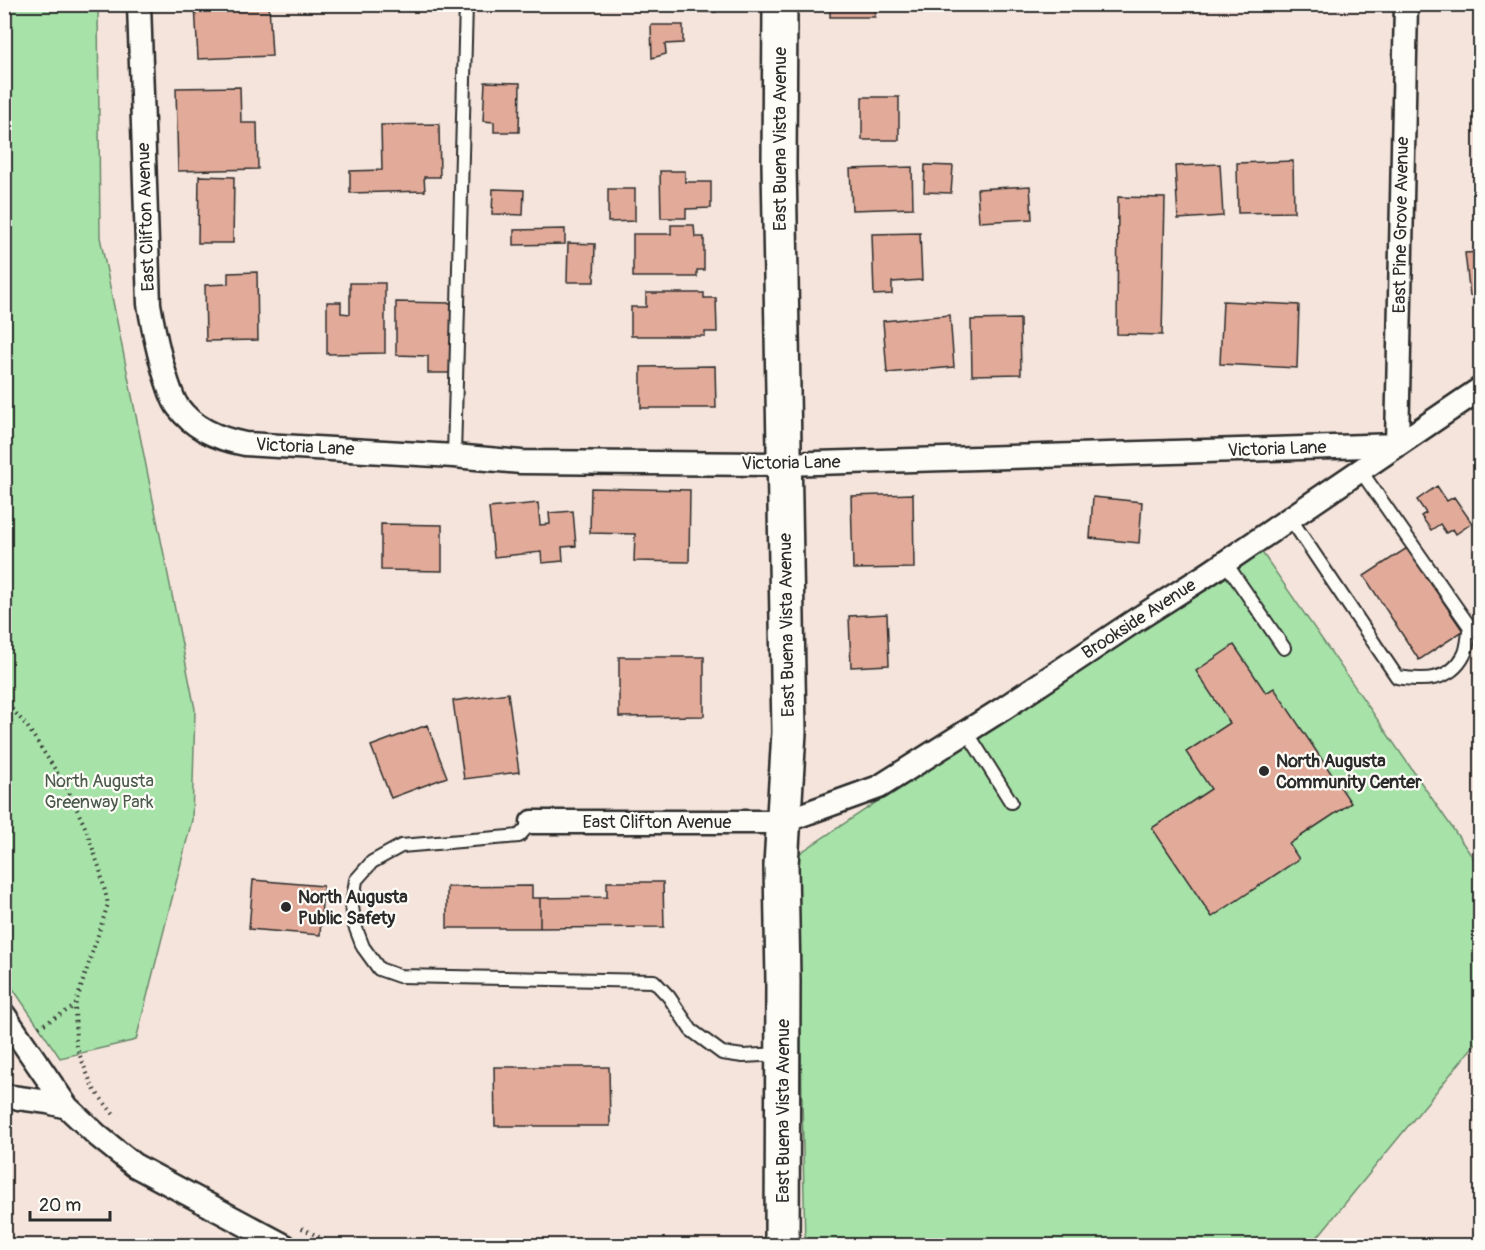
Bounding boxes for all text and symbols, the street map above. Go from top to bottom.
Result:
street label: East Buena Vista Avenue [769,47,792,231]
street label: East Pine Grove Avenue [1388,136,1414,314]
street label: East Clifton Avenue [132,142,160,292]
street label: Victoria Lane [255,433,355,461]
street label: Victoria Lane [1227,436,1327,462]
street label: Victoria Lane [741,451,841,475]
street label: East Buena Vista Avenue [774,533,800,717]
street label: Brookside Avenue [1078,573,1200,664]
place label: North Augusta Community Center [1276,750,1422,794]
marker: North Augusta Community Center [1257,764,1271,778]
park label: North Augusta Greenway Park [44,770,154,814]
street label: East Clifton Avenue [582,811,732,834]
place label: North Augusta Public Safety [298,886,408,930]
marker: North Augusta Public Safety [279,900,293,914]
street label: East Buena Vista Avenue [772,1019,795,1203]
scale bar [30,1184,110,1222]
text: 20 m [39,1194,81,1217]

